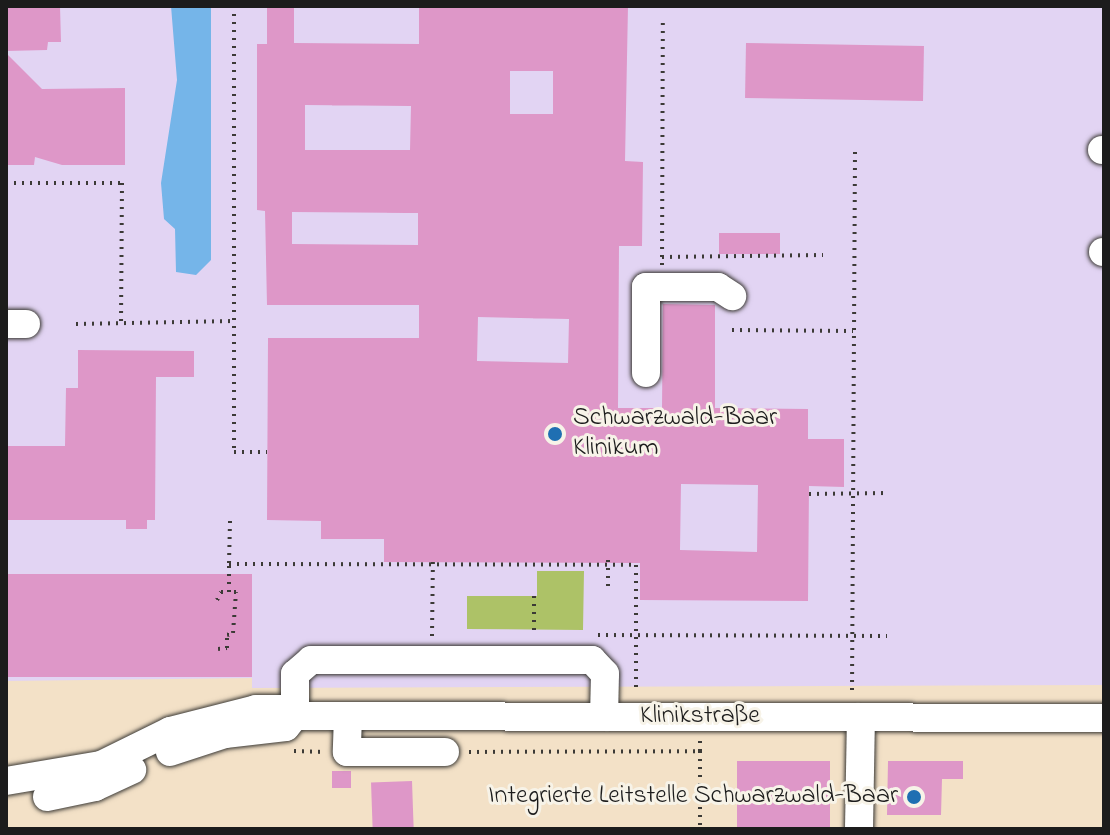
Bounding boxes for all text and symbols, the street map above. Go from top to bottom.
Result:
place label: Schwarzwald-Baar Klinikum [573,403,777,464]
marker: Schwarzwald-Baar Klinikum [544,423,566,445]
street label: Klinikstraße [640,701,760,733]
place label: Integrierte Leitstelle Schwarzwald-Baar [488,781,898,813]
marker: Integrierte Leitstelle Schwarzwald-Baar [905,788,923,806]

